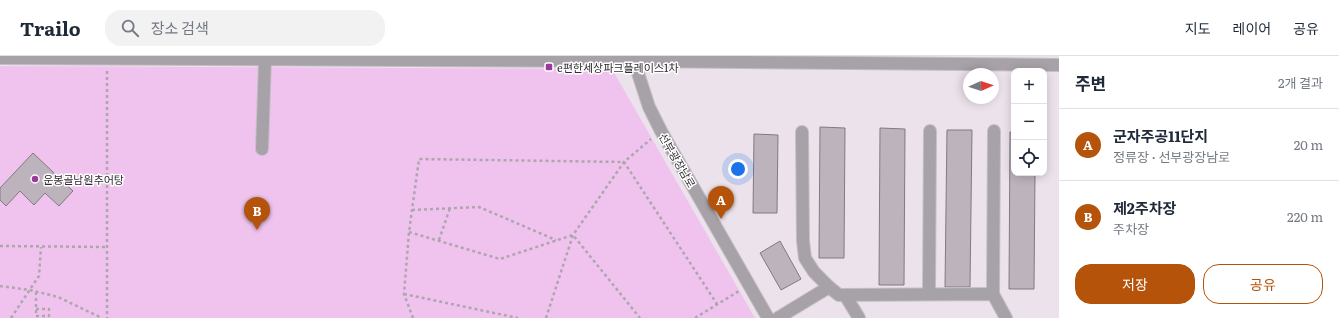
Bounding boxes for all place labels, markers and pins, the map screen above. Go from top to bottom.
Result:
place label: e편한세상파크플레이스1차 [557,59,679,75]
marker: e편한세상파크플레이스1차 [544,62,554,72]
place label: 운봉골남원추어탕 [43,171,124,187]
marker: 운봉골남원추어탕 [30,174,40,184]
pin: A [708,186,734,219]
pin: B [244,197,270,230]

